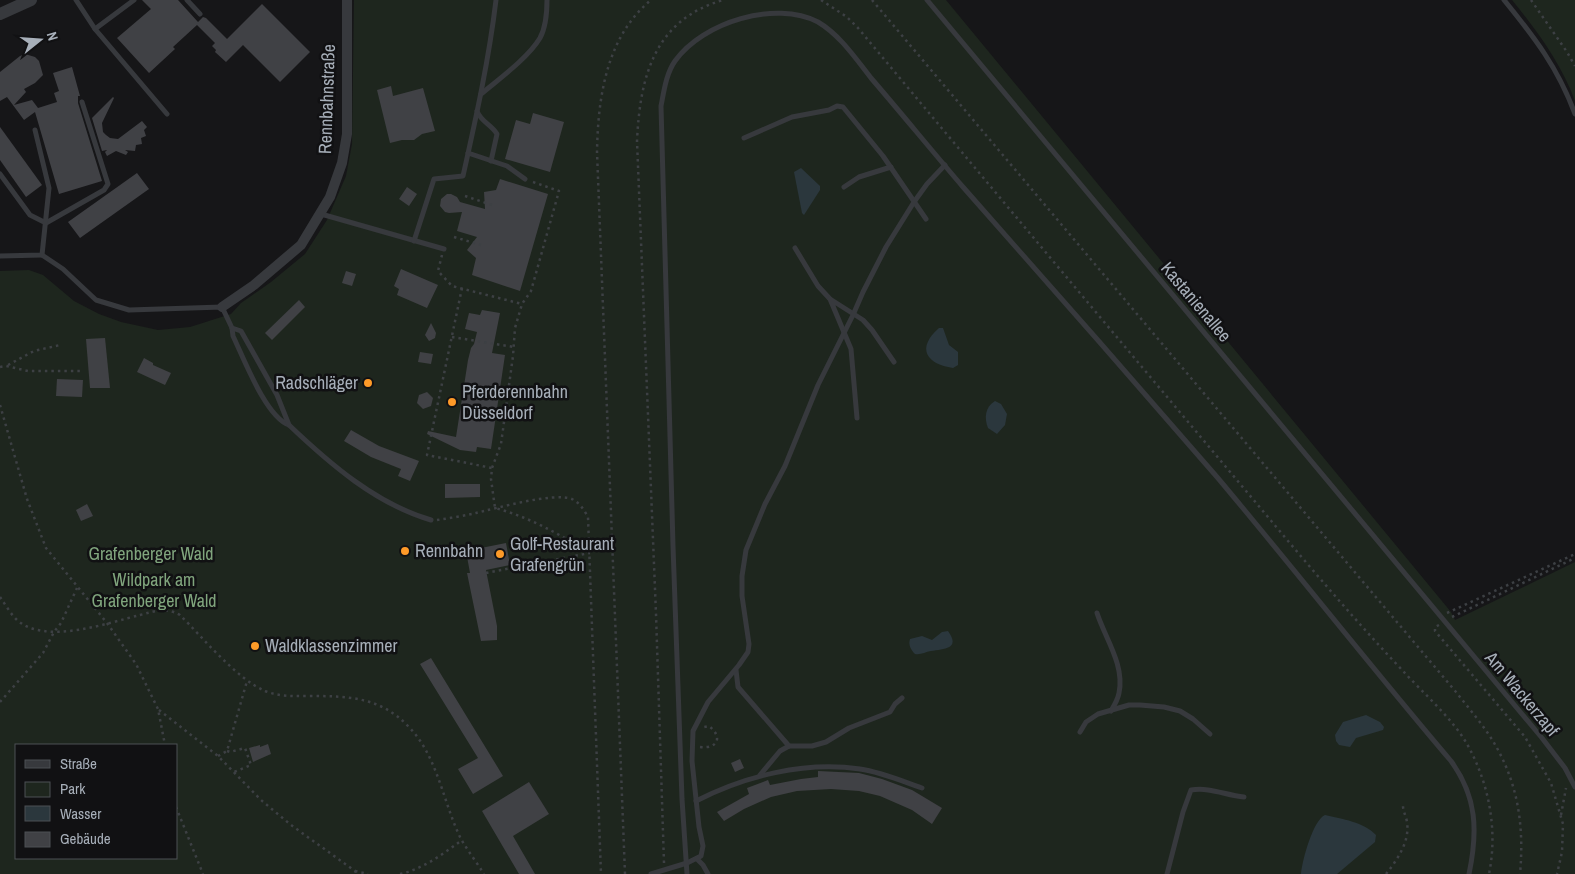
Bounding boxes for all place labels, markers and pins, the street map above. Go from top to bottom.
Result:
place label: Radschläger [275,370,358,395]
marker: Radschläger [362,377,374,389]
place label: Pferderennbahn Düsseldorf [462,379,568,425]
marker: Pferderennbahn Düsseldorf [446,396,458,408]
place label: Golf-Restaurant Grafengrün [510,531,614,577]
place label: Rennbahn [415,538,483,563]
marker: Rennbahn [399,545,411,557]
marker: Golf-Restaurant Grafengrün [494,548,506,560]
place label: Waldklassenzimmer [265,633,397,658]
marker: Waldklassenzimmer [249,640,261,652]

